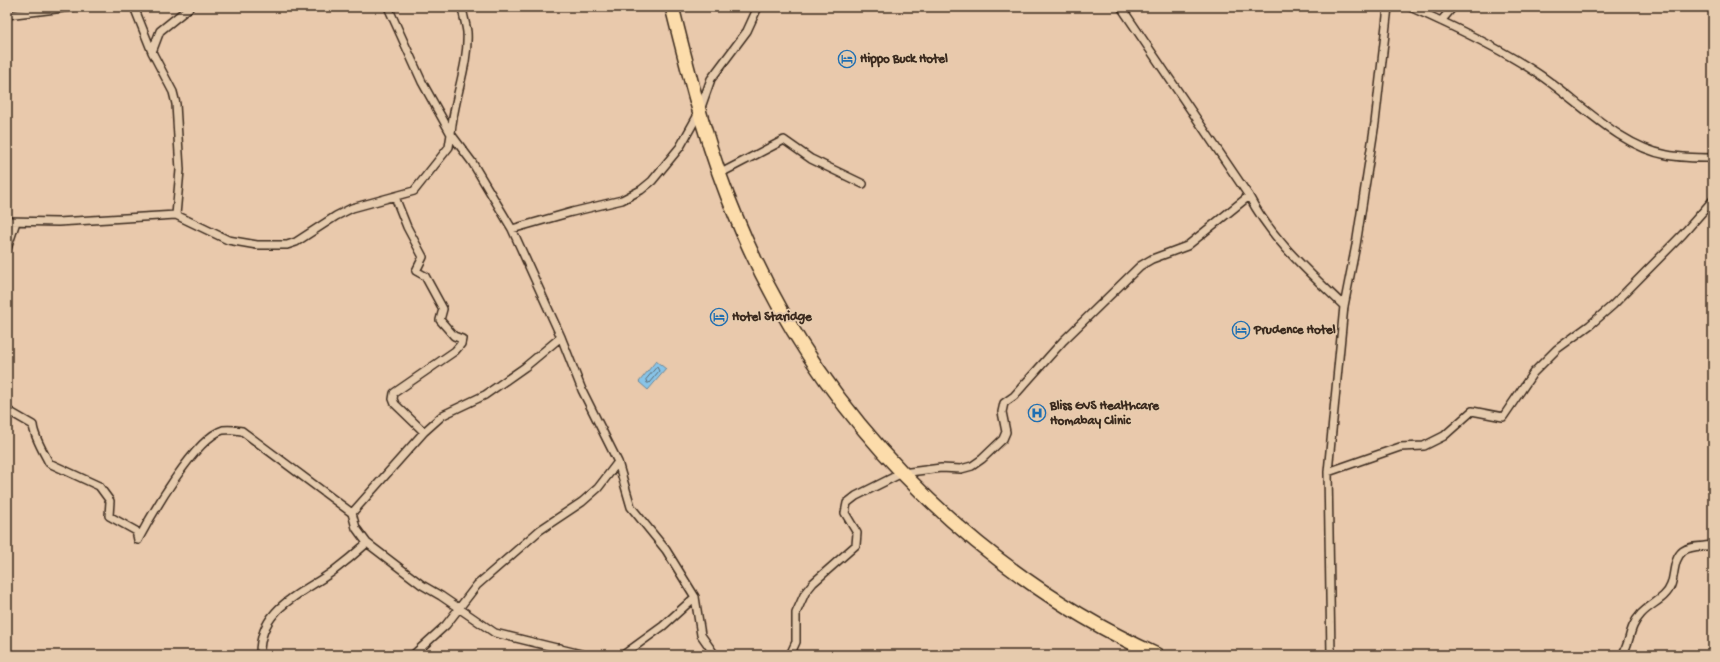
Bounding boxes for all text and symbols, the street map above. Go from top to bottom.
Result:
hotel icon: Hippo Buck Hotel [837,49,857,69]
place label: Hippo Buck Hotel [860,52,948,68]
hotel icon: Hotel Staridge [709,307,729,327]
place label: Hotel Staridge [732,310,813,325]
hotel icon: Prudence Hotel [1231,320,1251,340]
place label: Prudence Hotel [1253,323,1336,338]
place label: Bliss GVS Healthcare Homabay Clinic [1049,399,1160,429]
hospital icon: Bliss GVS Healthcare Homabay Clinic [1027,403,1047,423]

